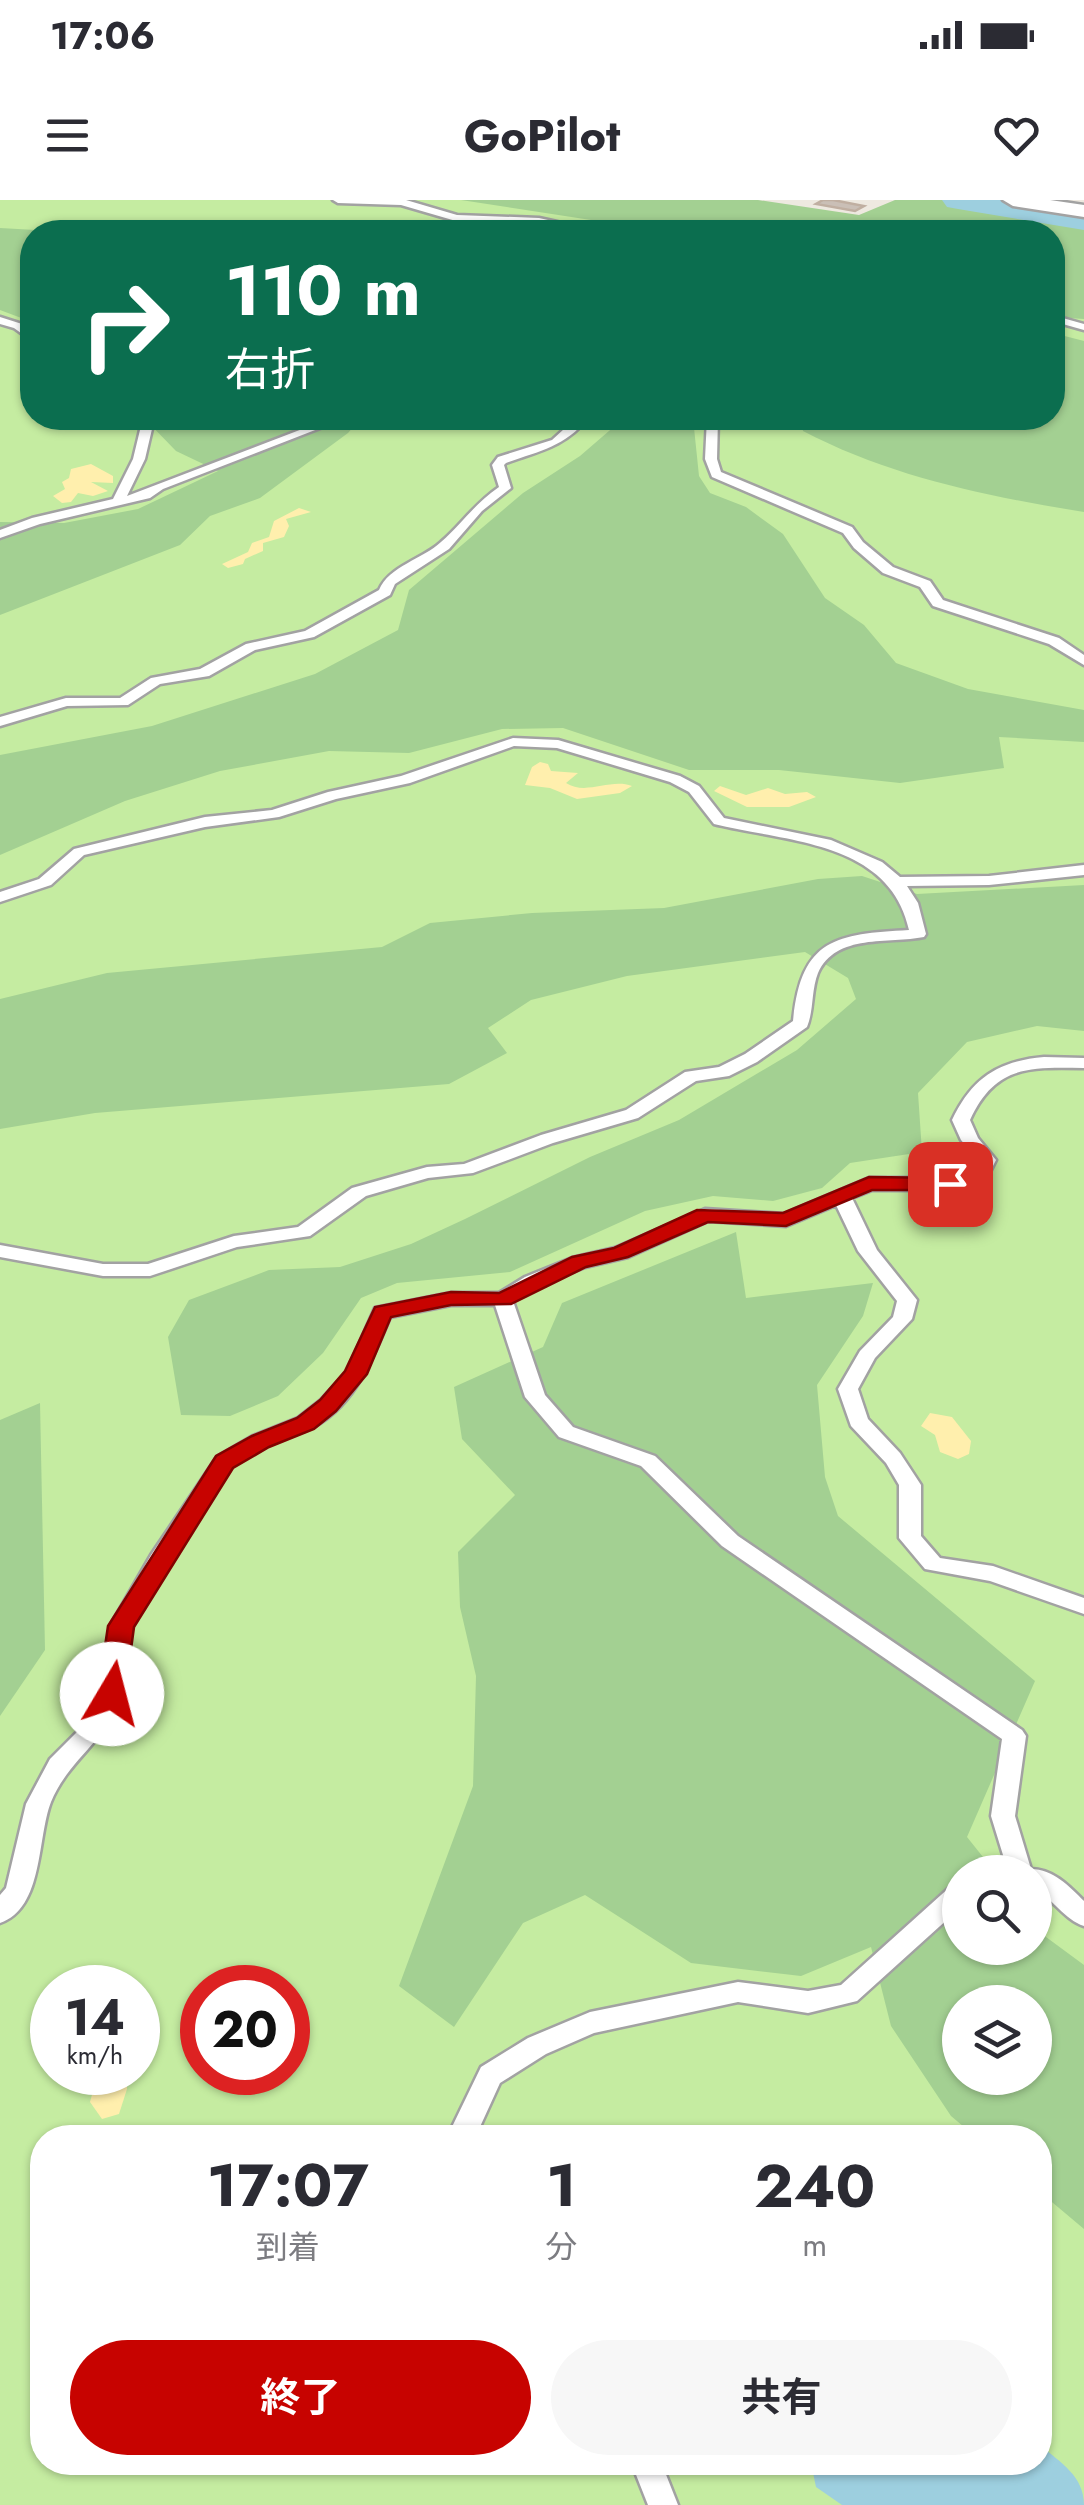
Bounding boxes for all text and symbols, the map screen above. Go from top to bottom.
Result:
text: 17:06 [50,8,155,63]
text: GoPilot [464,103,620,168]
icon: menu [40,108,95,163]
icon: heart [989,108,1044,163]
text: 110 m [225,240,421,341]
icon: right [60,260,190,390]
text: 右折 [225,337,315,402]
pin [908,1142,993,1227]
icon: arrive [923,1157,978,1212]
position arrow [60,1642,164,1746]
map controls [942,1855,1052,2095]
button: search [942,1855,1052,1965]
speed limit sign: 20 [180,1965,310,2095]
text: 14 [65,1981,125,2054]
button: layers [942,1985,1052,2095]
text: km/h [67,2037,123,2073]
text: 17:07 [207,2142,369,2229]
text: 1 [546,2142,577,2229]
text: 240 [754,2143,875,2230]
text: m [802,2222,827,2268]
text: 到着 [256,2224,320,2270]
text: 分 [545,2224,578,2270]
button: 終了 [70,2340,531,2455]
button: 共有 [551,2340,1012,2455]

